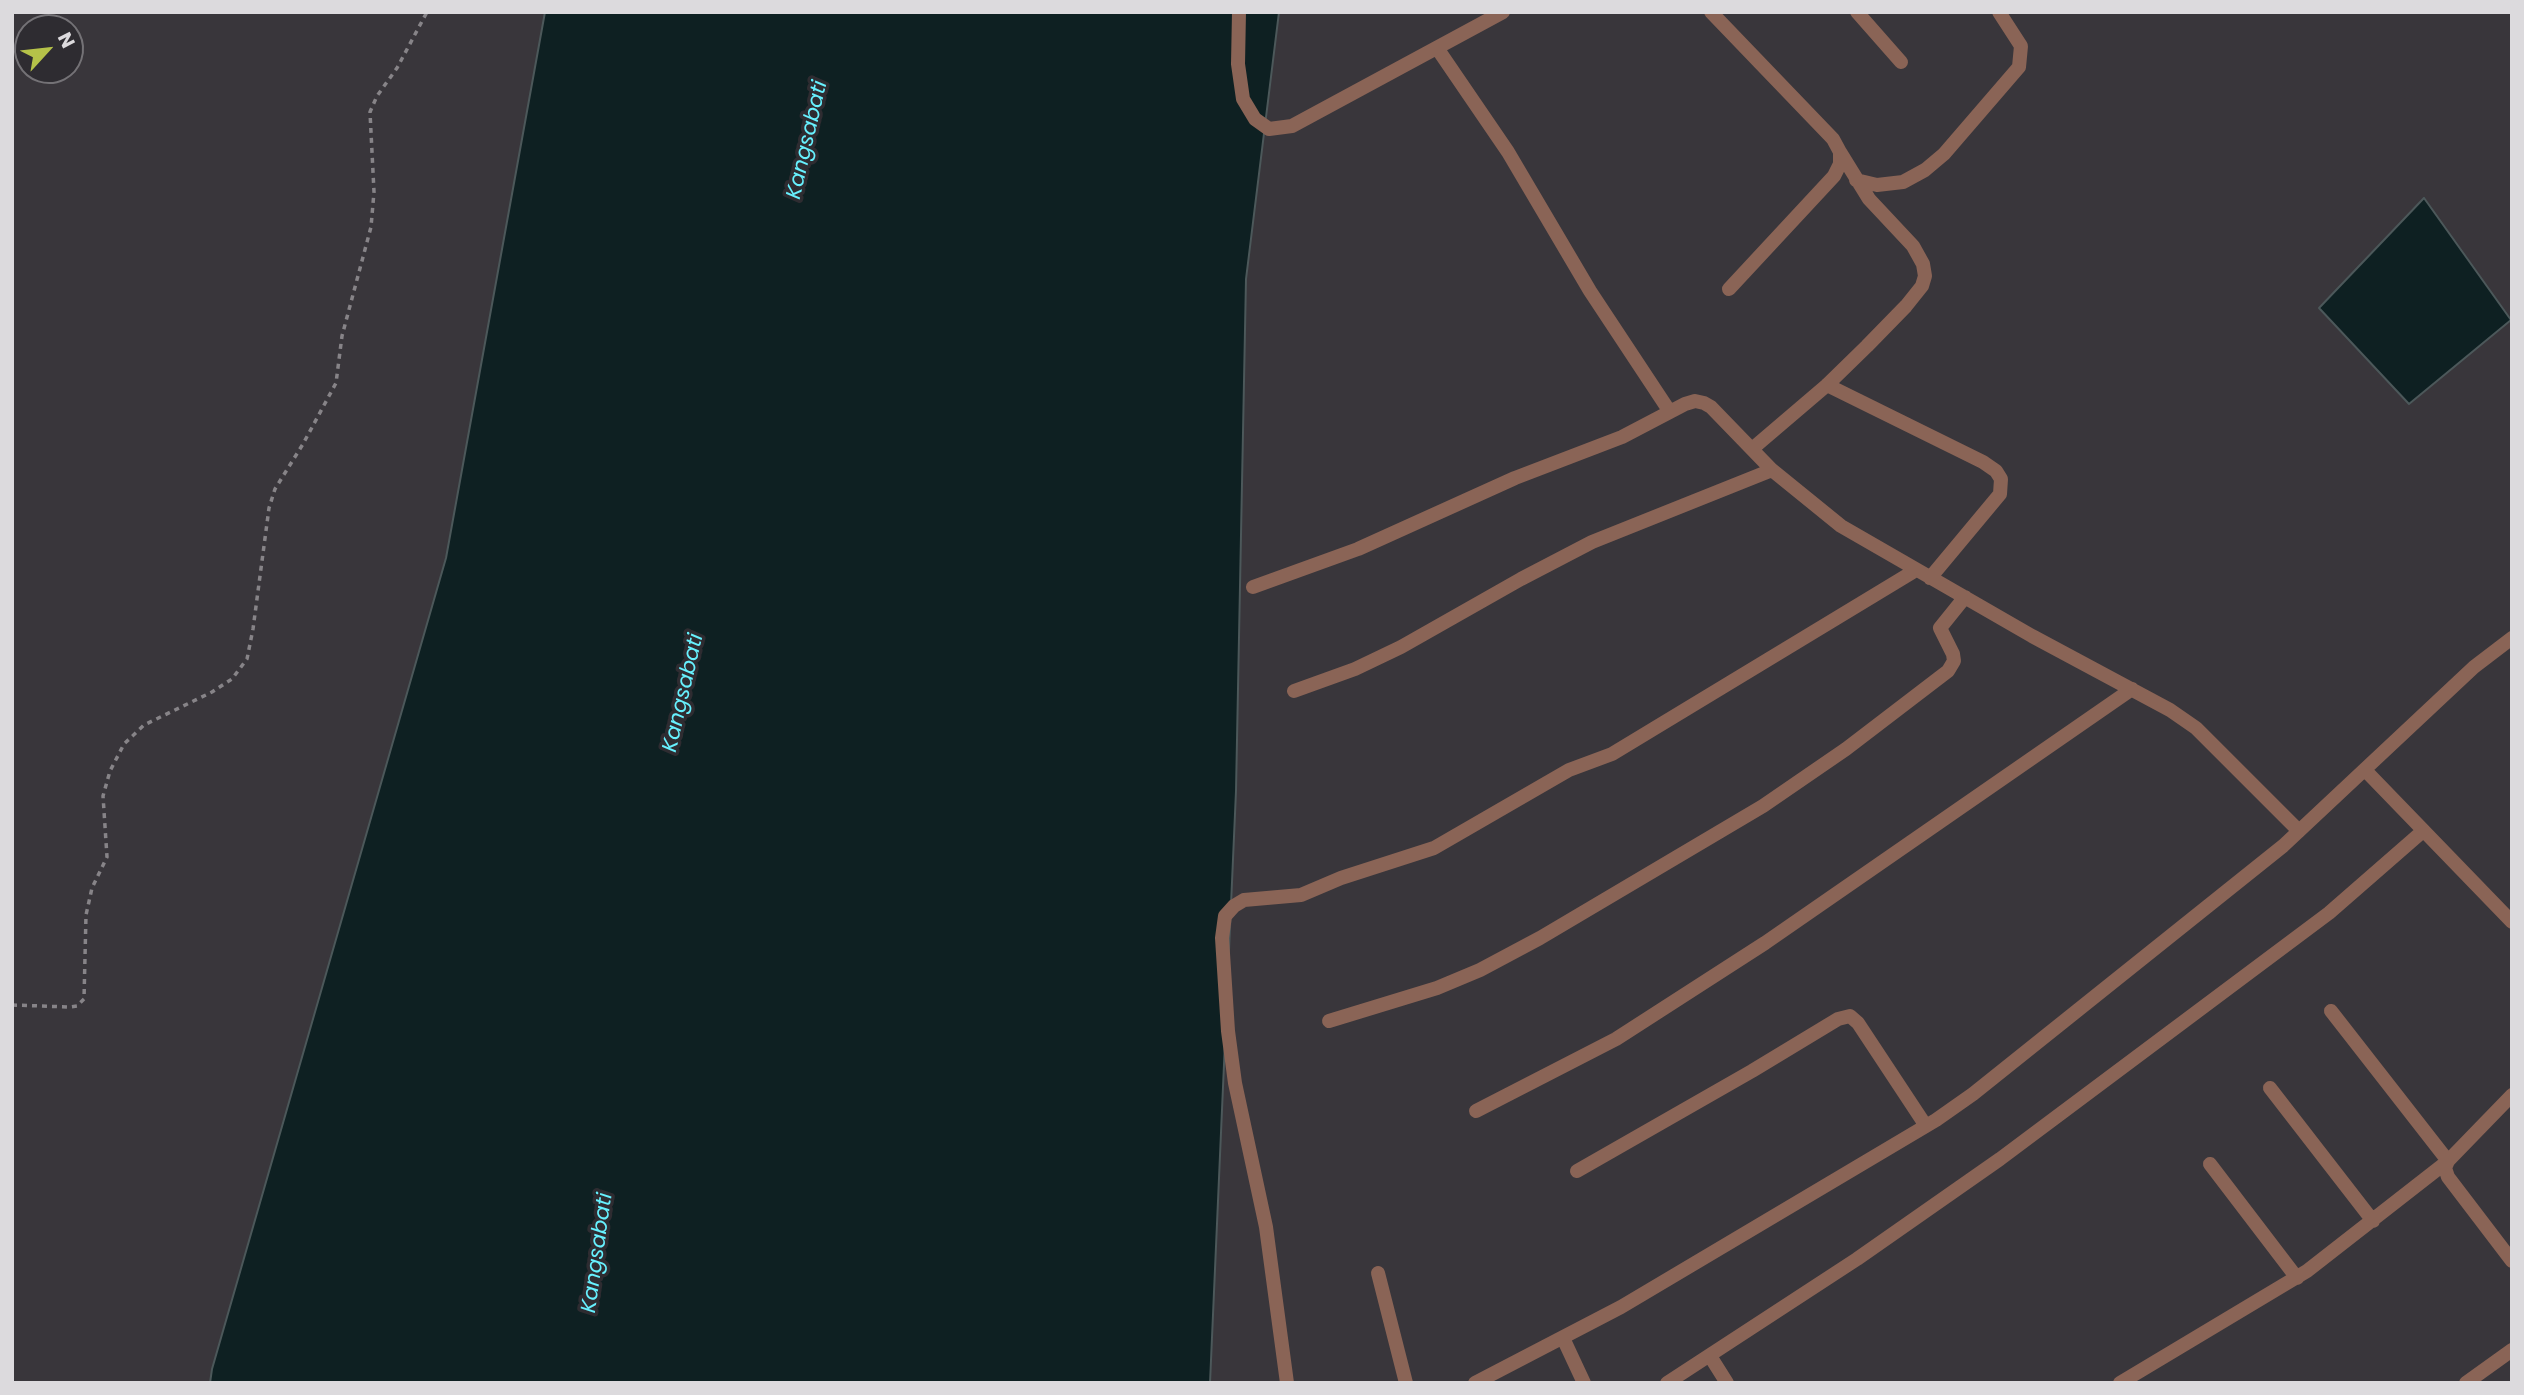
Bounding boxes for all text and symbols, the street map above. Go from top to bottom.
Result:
north arrow [14,14,84,84]
text: N [51,28,82,53]
water label: Kangsabati [782,78,834,202]
water label: Kangsabati [658,631,710,755]
water label: Kangsabati [577,1191,619,1315]

